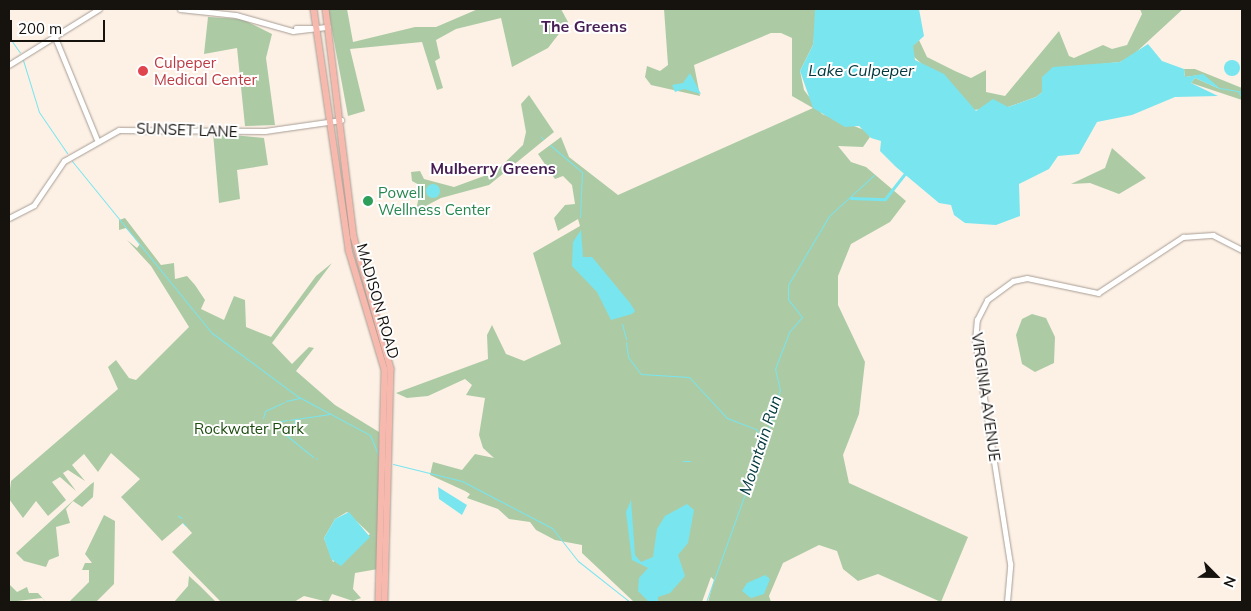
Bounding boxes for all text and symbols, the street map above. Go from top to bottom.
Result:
scale bar [12,10,108,42]
district label: The Greens [541,16,627,36]
text: 200 m [18,19,62,38]
place label: Culpeper Medical Center [154,53,257,88]
water label: Lake Culpeper [808,60,914,80]
marker: Culpeper Medical Center [136,64,150,78]
street label: SUNSET LANE [136,119,238,141]
district label: Mulberry Greens [430,158,556,178]
place label: Powell Wellness Center [378,183,490,218]
marker: Powell Wellness Center [362,195,374,207]
street label: MADISON ROAD [353,241,403,361]
street label: VIRGINIA AVENUE [968,331,1004,463]
water label: Mountain Run [735,393,785,497]
park label: Rockwater Park [194,420,304,438]
north arrow [1191,551,1241,601]
text: N [1219,573,1240,590]

